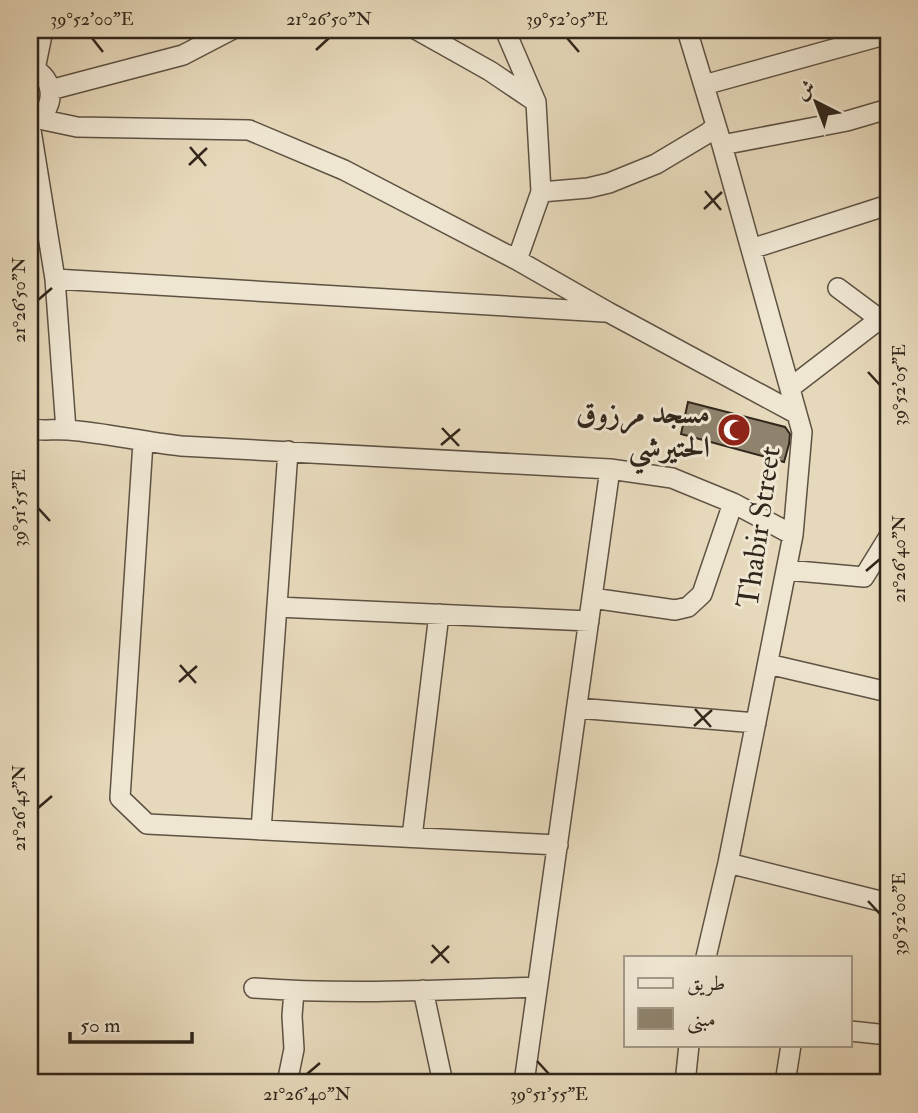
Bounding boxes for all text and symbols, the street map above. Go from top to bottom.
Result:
text: 39°52'00"E [50,8,134,31]
text: 21°26'50"N [286,8,372,31]
text: 39°52'05"E [526,8,608,31]
north arrow [782,66,852,136]
text: ش [790,75,820,105]
text: 21°26'50"N [8,257,31,343]
text: 39°52'05"E [888,344,911,426]
place label: مسجد مرزوق الحتيرشي [576,395,710,475]
mosque icon: مسجد مرزوق الحتيرشي [715,411,753,449]
street label: Thabir Street [729,444,789,610]
text: 39°51'55"E [8,469,31,547]
text: 21°26'40"N [888,515,911,603]
text: 21°26'45"N [8,765,31,851]
text: 39°52'00"E [888,872,911,956]
legend [624,956,852,1046]
text: طريق [687,970,725,997]
scale bar [70,1001,192,1045]
text: مبنى [687,1006,716,1034]
text: 50 m [80,1012,121,1039]
text: 21°26'40"N [263,1083,351,1106]
text: 39°51'55"E [510,1083,588,1106]

